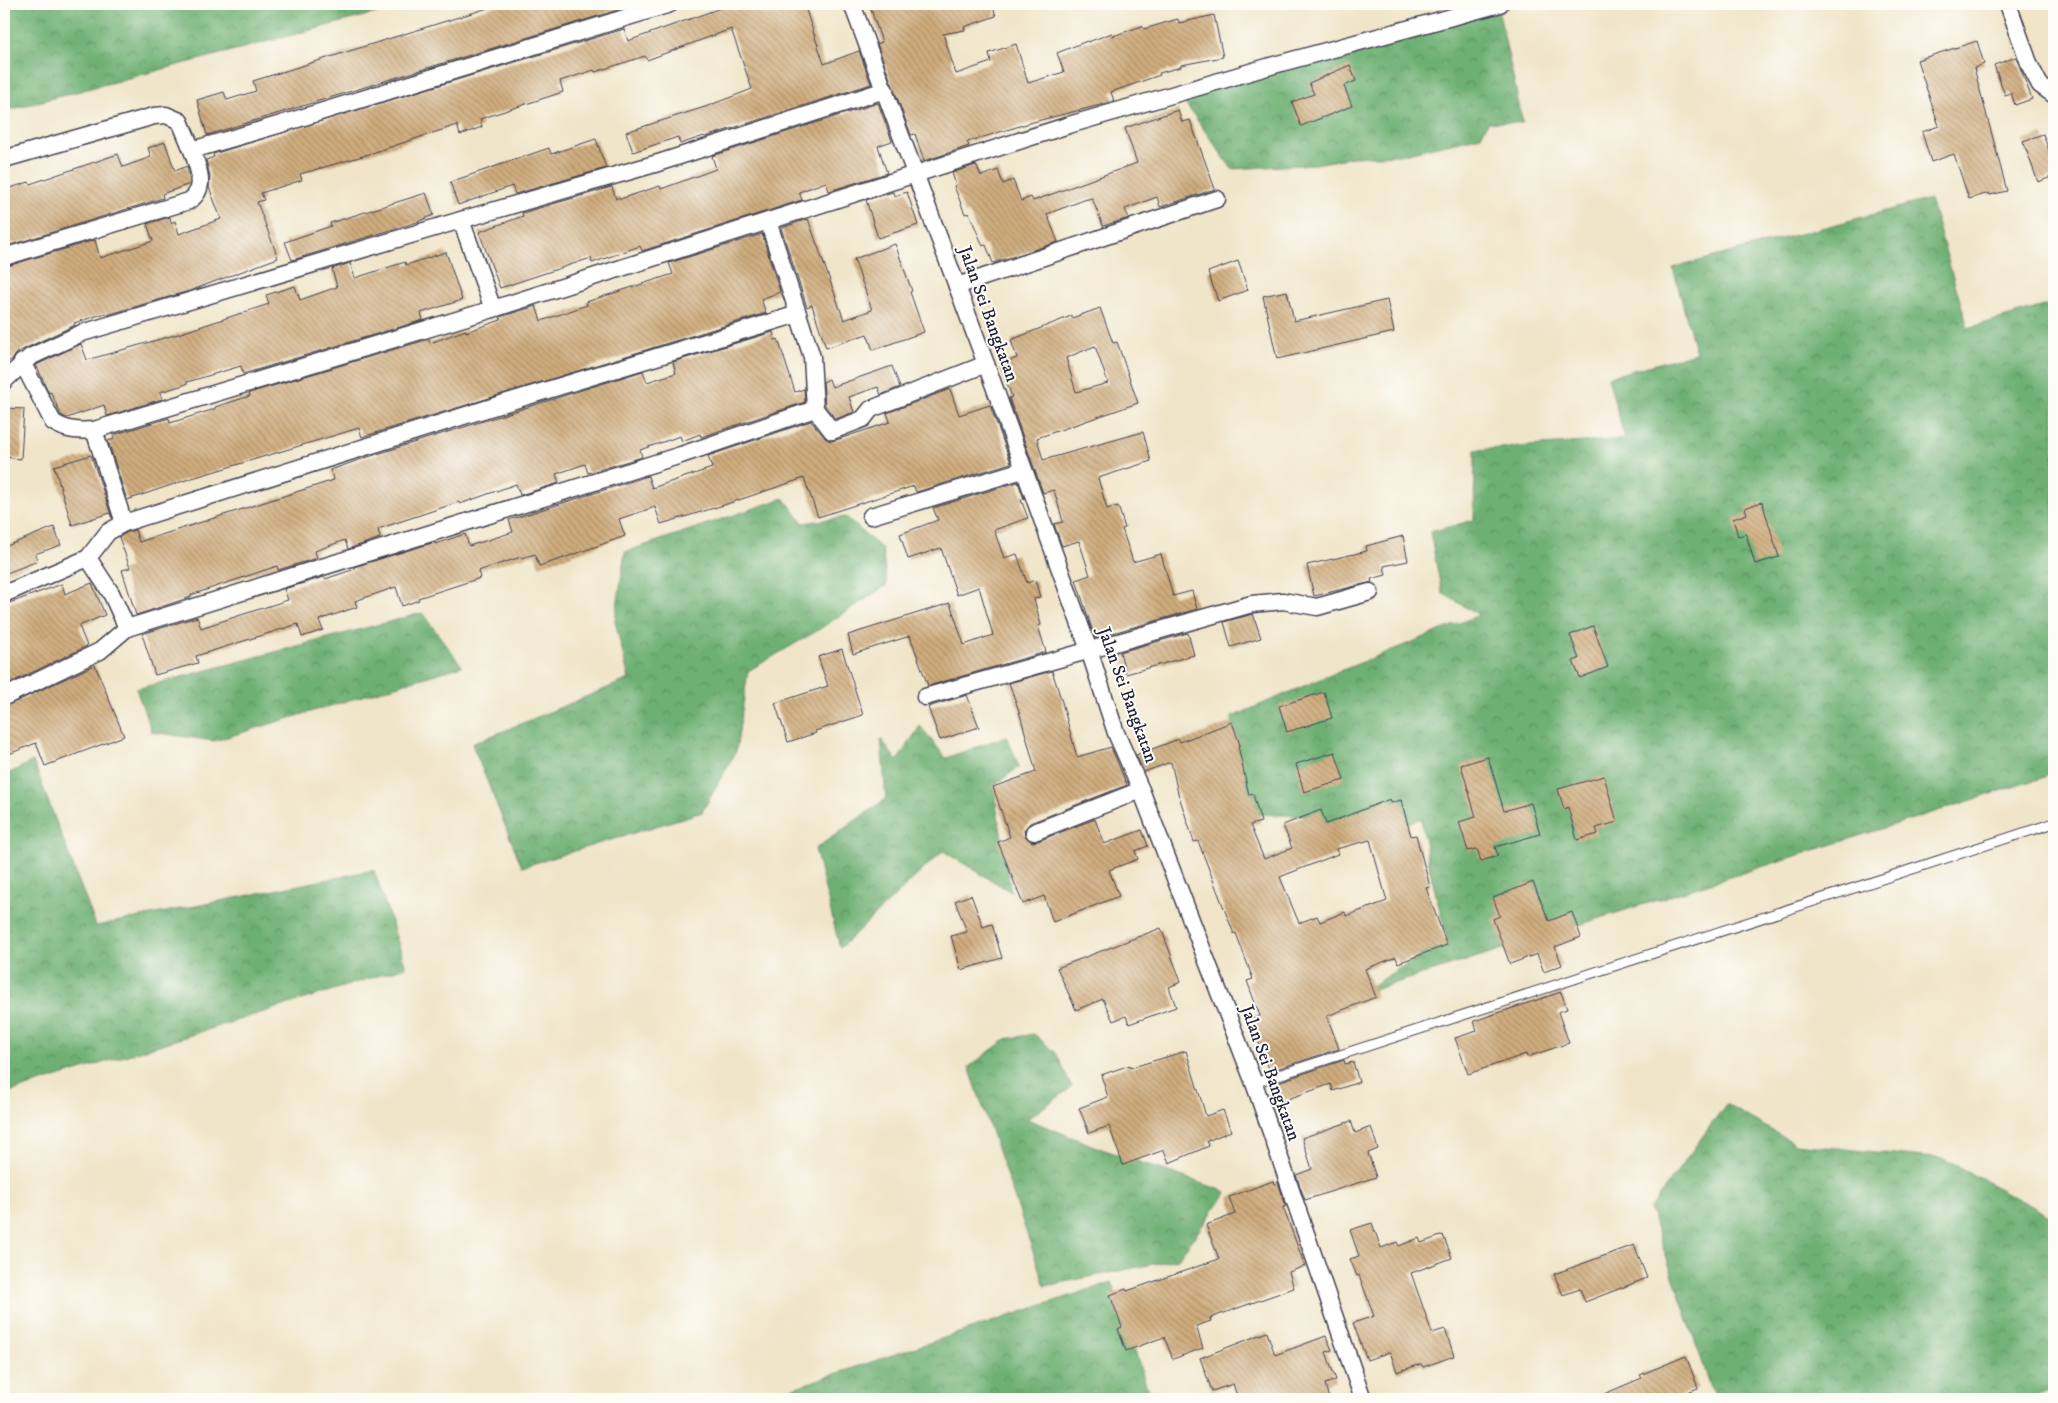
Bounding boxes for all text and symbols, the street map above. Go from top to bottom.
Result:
street label: Jalan Sei Bangkatan [953,241,1023,385]
street label: Jalan Sei Bangkatan [1092,622,1162,766]
street label: Jalan Sei Bangkatan [1235,1000,1305,1144]

